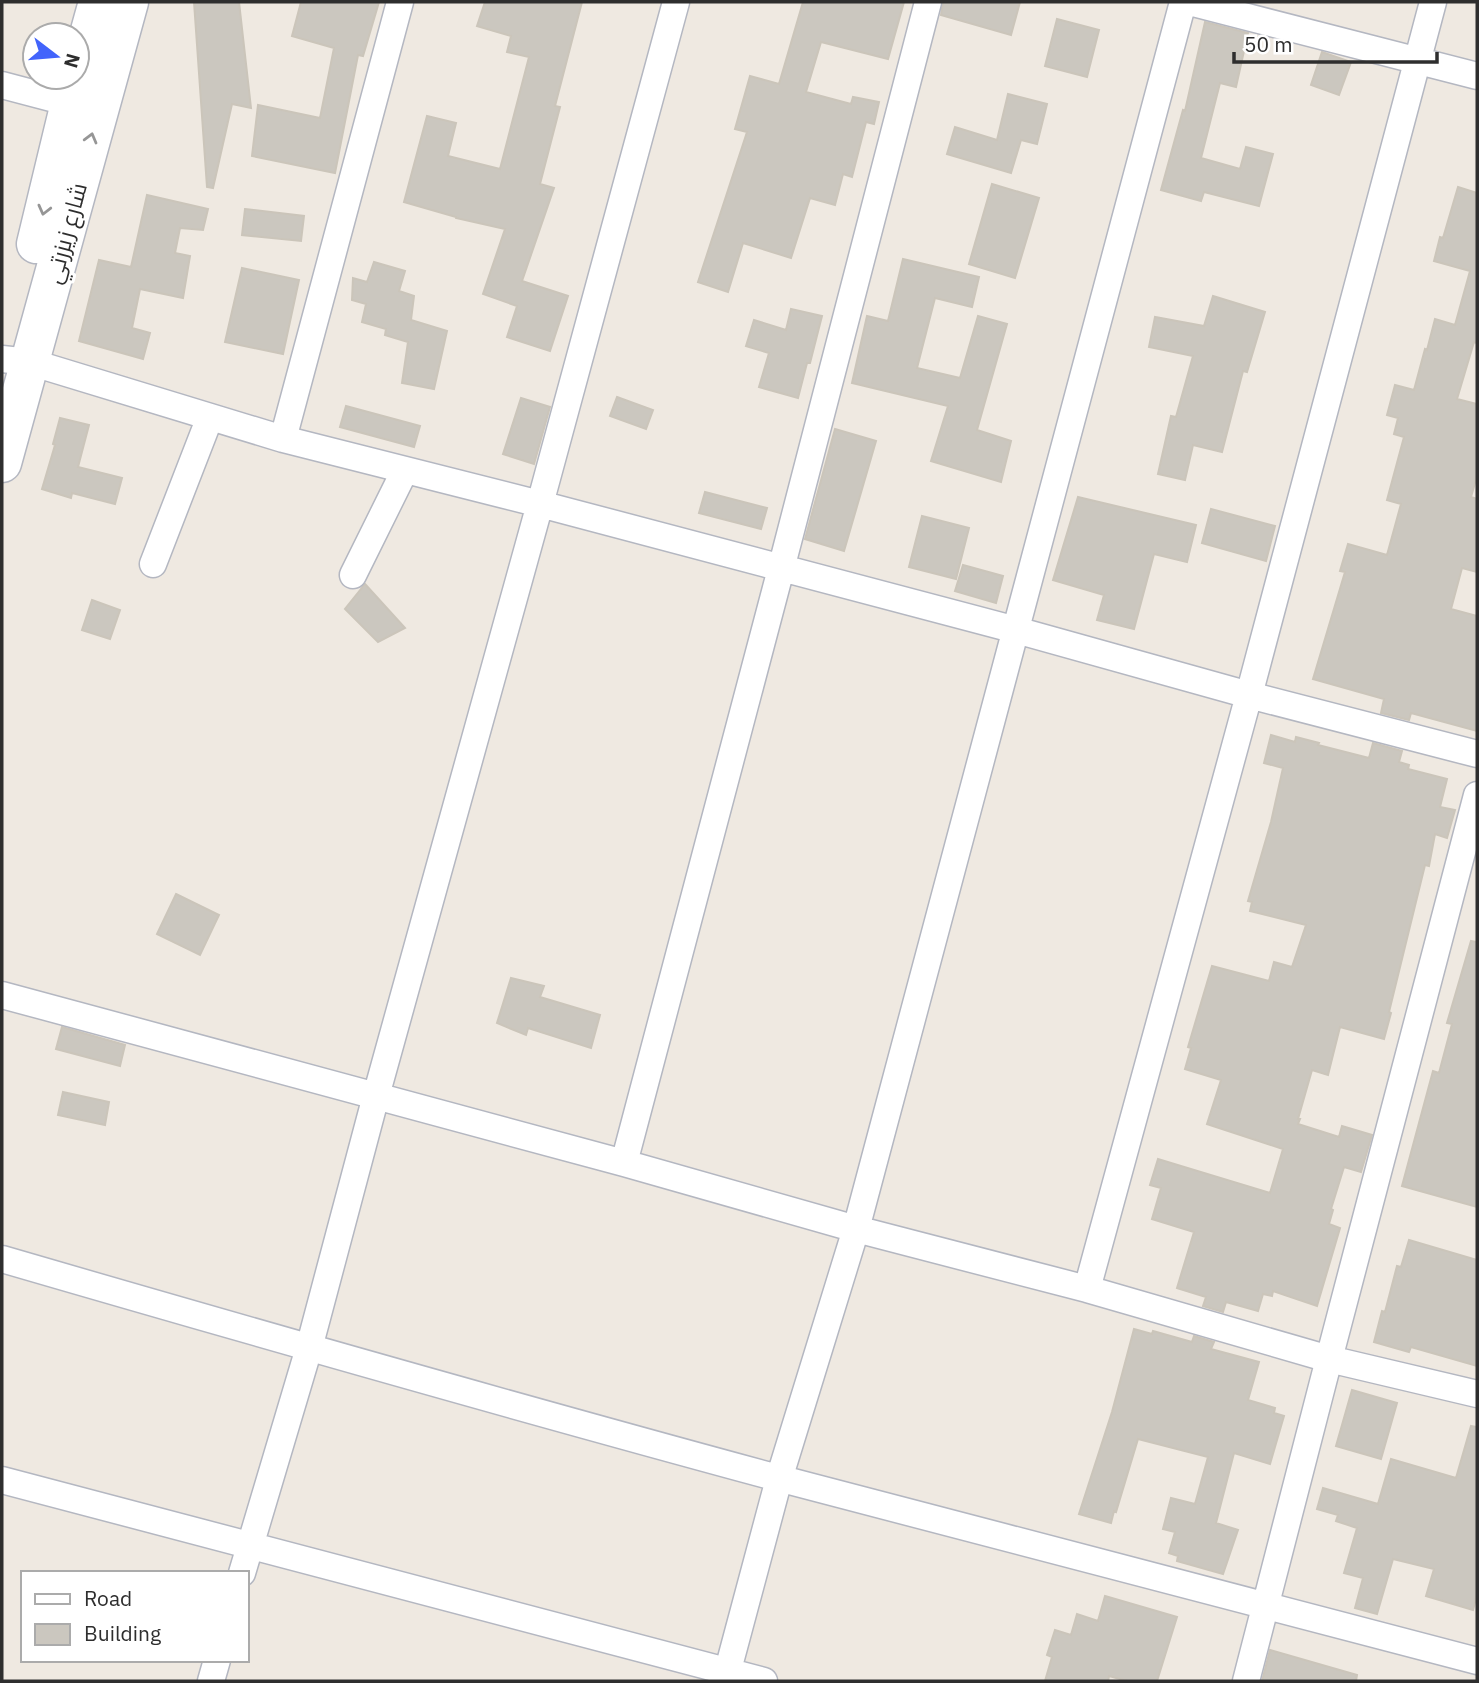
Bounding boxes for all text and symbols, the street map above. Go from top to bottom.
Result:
north arrow [21,21,91,91]
scale bar [1234,21,1437,65]
text: 50 m [1244,30,1293,58]
text: N [59,51,86,71]
one-way arrow [83,132,98,144]
street label: شارع زيزرتي [37,179,97,288]
one-way arrow [38,204,52,216]
legend [21,1571,248,1662]
text: Road [84,1584,132,1612]
text: Building [84,1619,161,1647]

